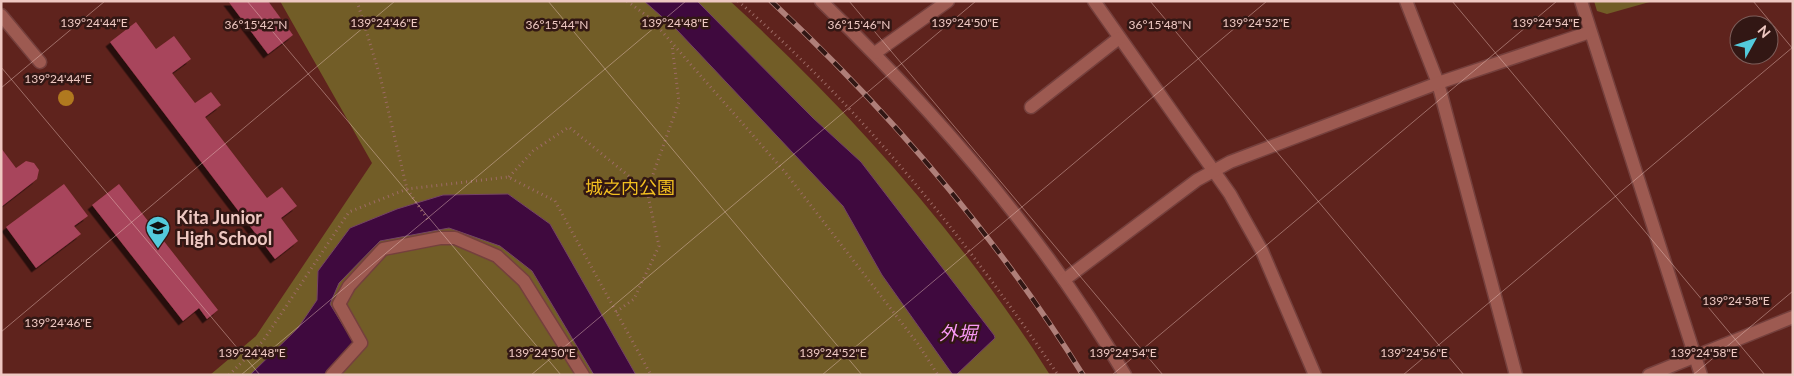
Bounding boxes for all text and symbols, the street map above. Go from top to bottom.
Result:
text: 139°24'44"E [60,15,128,30]
text: 139°24'46"E [350,15,418,30]
text: 139°24'48"E [641,15,709,30]
text: 139°24'50"E [931,15,999,30]
text: 139°24'52"E [1222,15,1290,30]
text: 139°24'54"E [1512,15,1580,30]
north arrow [1729,15,1779,65]
text: 36°15'42"N [225,17,287,32]
text: 36°15'44"N [526,17,588,32]
text: 36°15'46"N [828,17,890,32]
text: 36°15'48"N [1129,17,1191,32]
text: N [1754,22,1774,41]
text: 139°24'44"E [24,71,92,86]
park label: 城之内公園 [585,176,675,198]
place label: Kita Junior High School [176,206,272,249]
school or university icon: Kita Junior High School [145,215,171,249]
text: 139°24'58"E [1702,293,1770,308]
text: 139°24'46"E [24,315,92,330]
water label: 外堀 [939,321,980,344]
text: 139°24'48"E [218,345,286,360]
text: 139°24'50"E [508,345,576,360]
text: 139°24'52"E [799,345,867,360]
text: 139°24'54"E [1089,345,1157,360]
text: 139°24'56"E [1380,345,1448,360]
text: 139°24'58"E [1670,345,1738,360]

